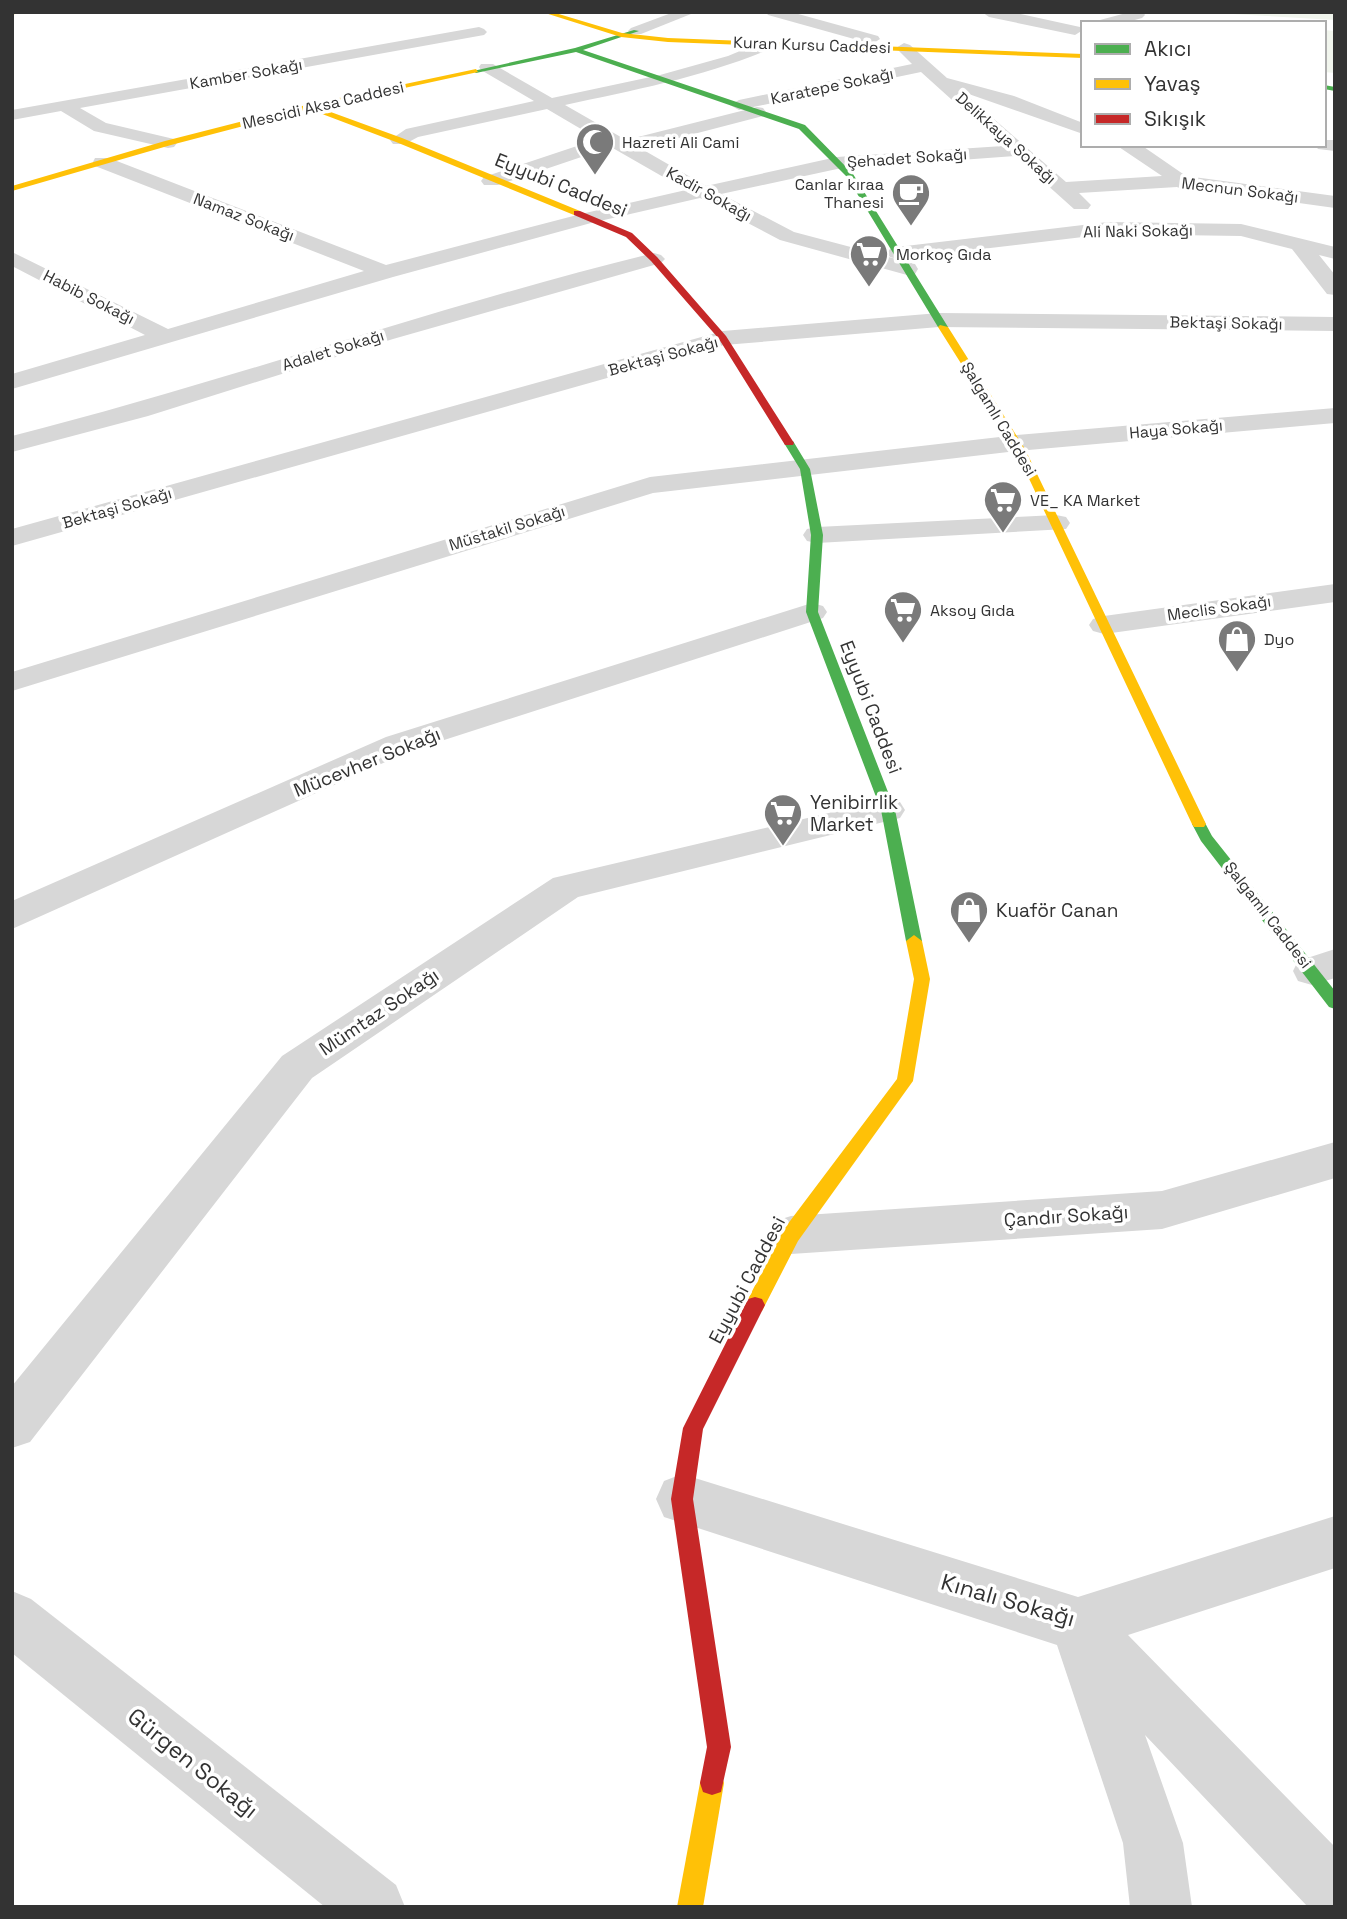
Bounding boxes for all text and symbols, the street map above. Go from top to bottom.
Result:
legend [1081,21,1326,147]
street label: Kuran Kursu Caddesi [733,32,891,58]
text: Akıcı [1144,35,1191,62]
street label: Kamber Sokağı [188,54,304,94]
street label: Karatepe Sokağı [769,63,895,109]
text: Yavaş [1144,70,1201,97]
street label: Mescidi Aksa Caddesi [240,76,406,134]
street label: Delikkaya Sokağı [951,87,1061,189]
text: Sıkışık [1144,105,1206,132]
mosque icon: Hazreti Ali Cami [574,121,616,176]
place label: Hazreti Ali Cami [622,132,739,153]
street label: Şehadet Sokağı [846,143,968,173]
street label: Eyyubi Caddesi [491,147,631,223]
street label: Kadir Sokağı [663,162,755,226]
cafe icon: Canlar kıraa Thanesi [890,172,932,227]
street label: Mecnun Sokağı [1180,172,1300,208]
place label: Canlar kıraa Thanesi [795,174,884,213]
street label: Namaz Sokağı [191,188,297,246]
street label: Ali Naki Sokağı [1083,220,1193,242]
supermarket icon: Morkoç Gıda [848,233,890,288]
place label: Morkoç Gıda [896,244,992,265]
street label: Habib Sokağı [40,265,138,329]
street label: Bektaşi Sokağı [1169,312,1283,334]
street label: Adalet Sokağı [280,325,386,375]
street label: Bektaşi Sokağı [606,331,720,381]
street label: Şalgamlı Caddesi [957,358,1041,480]
street label: Haya Sokağı [1128,414,1224,444]
supermarket icon: VE_ KA Market [982,479,1024,534]
street label: Bektaşi Sokağı [60,482,174,534]
place label: VE_ KA Market [1030,490,1140,511]
street label: Müstakil Sokağı [446,500,568,556]
supermarket icon: Aksoy Gıda [882,589,924,644]
street label: Meclis Sokağı [1166,590,1272,626]
place label: Aksoy Gıda [930,600,1015,621]
shop icon: Dyo [1216,618,1258,673]
place label: Dyo [1264,629,1294,650]
street label: Eyyubi Caddesi [834,637,908,777]
street label: Mücevher Sokağı [290,721,444,803]
place label: Yenibirrlik Market [810,790,898,837]
supermarket icon: Yenibirrlik Market [762,792,804,847]
street label: Şalgamlı Caddesi [1220,857,1316,973]
shop icon: Kuaför Canan [948,889,990,944]
place label: Kuaför Canan [996,898,1118,923]
street label: Mümtaz Sokağı [314,963,444,1061]
street label: Çandır Sokağı [1003,1199,1129,1233]
street label: Eyyubi Caddesi [703,1212,791,1348]
street label: Kınalı Sokağı [938,1567,1078,1633]
street label: Gürgen Sokağı [122,1701,264,1825]

